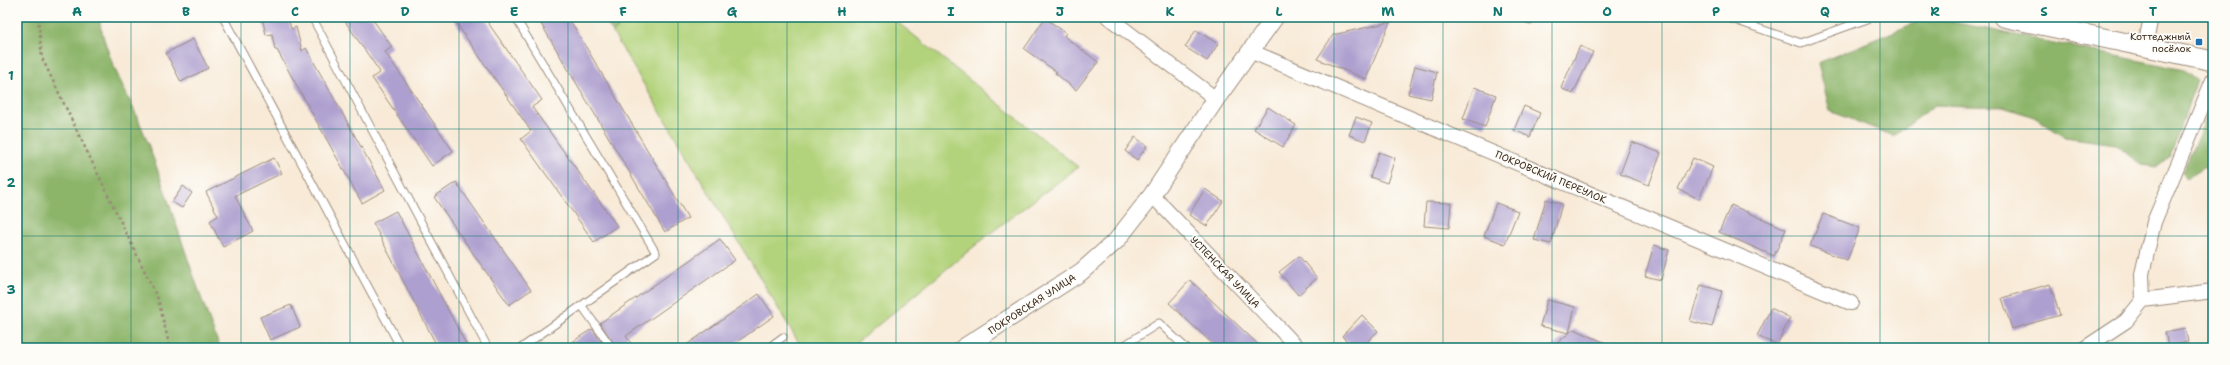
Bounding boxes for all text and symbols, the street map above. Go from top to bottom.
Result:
text: A [72,3,82,20]
text: B [182,3,190,20]
text: C [291,3,299,20]
text: D [400,3,410,20]
text: E [510,3,519,20]
text: F [619,3,627,20]
text: G [727,3,738,20]
text: H [837,3,847,20]
text: I [947,3,955,20]
text: J [1056,3,1064,20]
text: K [1166,3,1175,20]
text: L [1275,3,1283,20]
text: M [1381,3,1395,20]
text: N [1493,3,1503,20]
text: O [1602,3,1612,20]
text: P [1712,3,1720,20]
text: Q [1820,3,1830,20]
text: R [1930,3,1940,20]
text: S [2040,3,2048,20]
text: T [2149,3,2157,20]
place label: Коттеджный посёлок [2130,30,2192,55]
marker: Коттеджный посёлок [2194,37,2204,47]
text: 1 [8,67,14,84]
street label: ПОКРОВСКИЙ ПЕРЕУЛОК [1493,148,1609,207]
text: 2 [6,174,16,191]
street label: УСПЕНСКАЯ УЛИЦА [1187,233,1263,311]
street label: ПОКРОВСКАЯ УЛИЦА [986,271,1078,337]
text: 3 [6,281,16,298]

